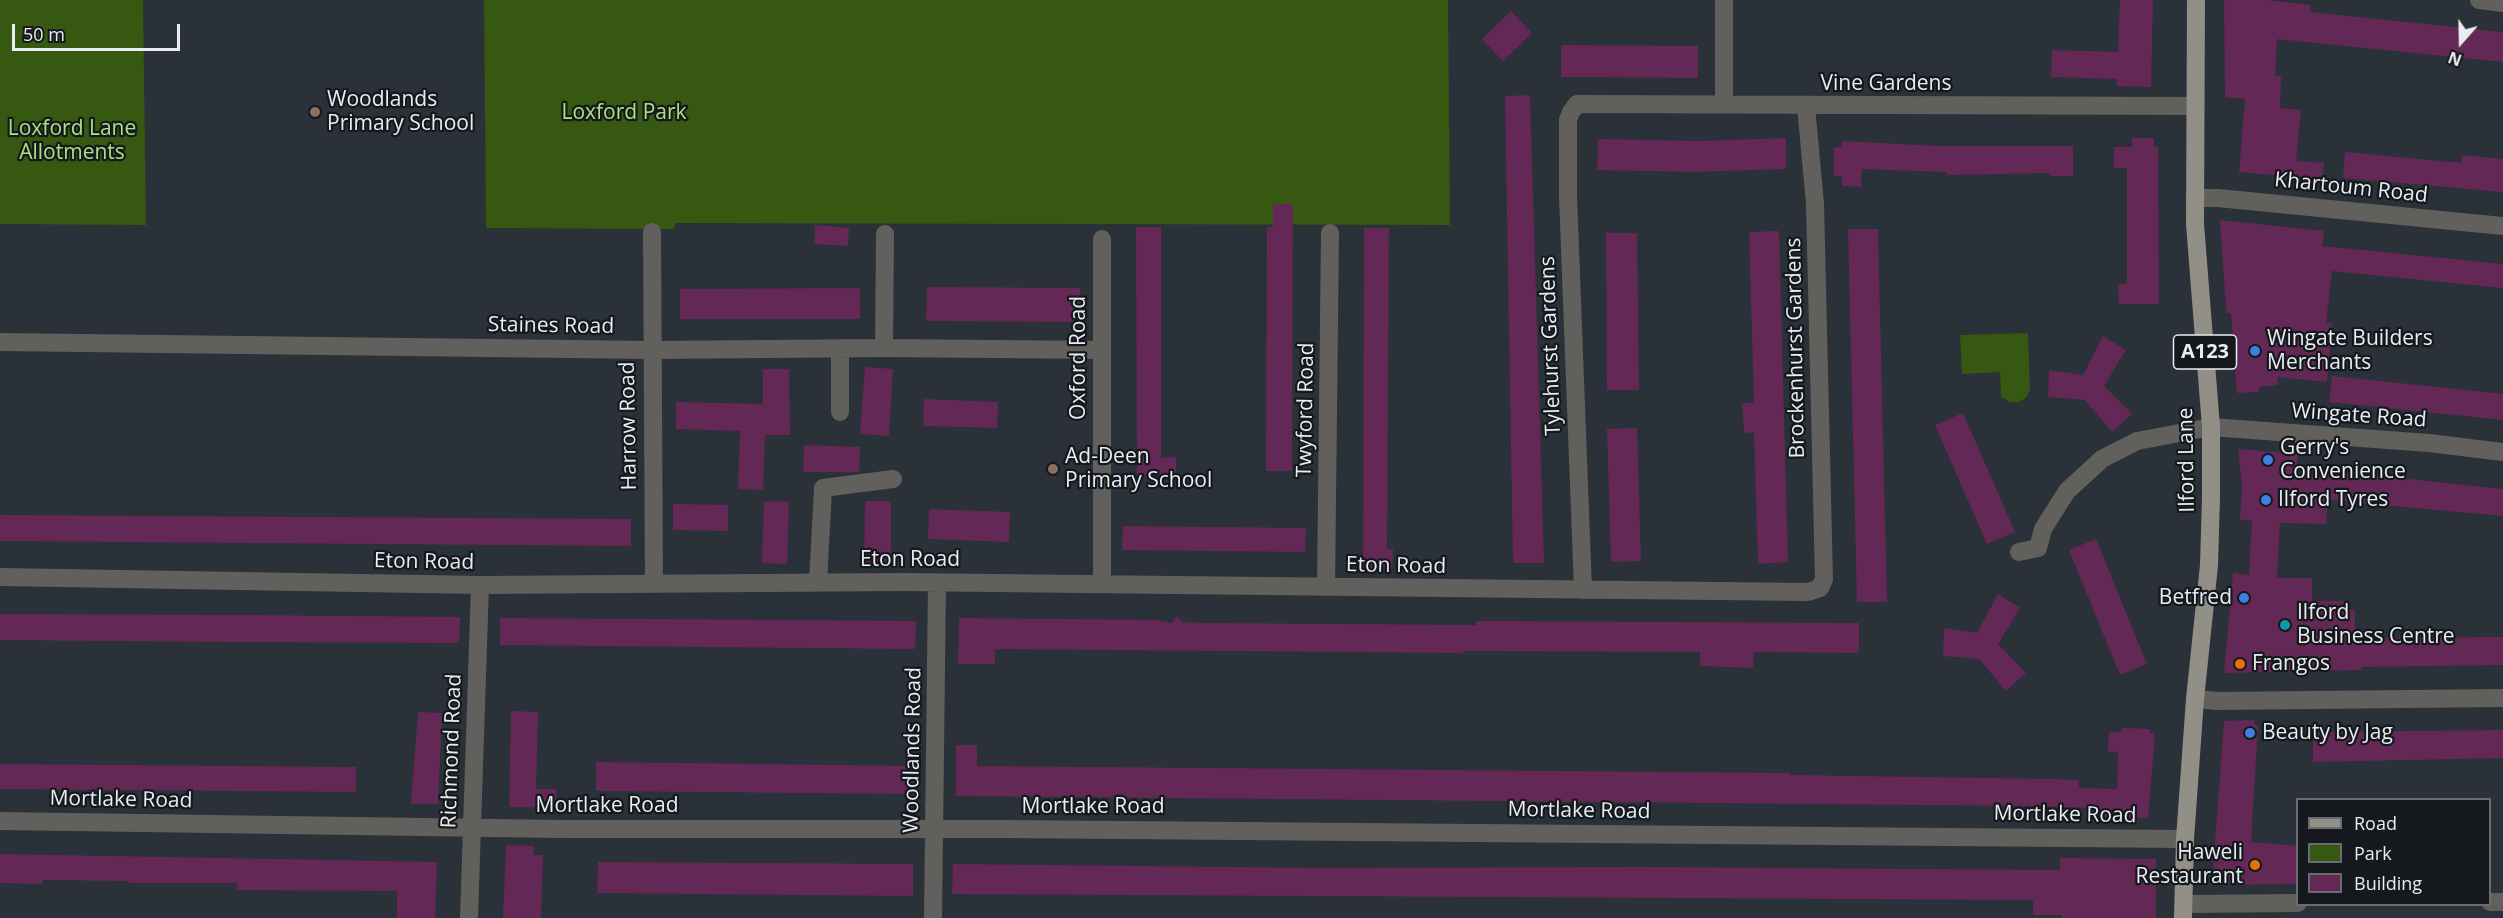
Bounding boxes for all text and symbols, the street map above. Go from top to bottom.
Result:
scale bar [15,12,183,50]
north arrow [2431,12,2491,72]
text: 50 m [23,22,65,46]
text: N [2445,46,2465,71]
street label: Vine Gardens [1821,71,1951,97]
place label: Woodlands Primary School [327,87,474,137]
park label: Loxford Park [561,100,687,126]
marker: Woodlands Primary School [308,105,322,119]
park label: Loxford Lane Allotments [8,116,136,166]
street label: Khartoum Road [2273,167,2429,209]
street label: Brockenhurst Gardens [1781,237,1811,459]
street label: Tylehurst Gardens [1535,256,1567,436]
street label: Oxford Road [1066,296,1092,420]
street label: Staines Road [488,312,614,340]
place label: Wingate Builders Merchants [2267,326,2433,376]
road number: A123 [2174,335,2236,369]
street label: Twyford Road [1292,342,1320,478]
marker: Wingate Builders Merchants [2248,344,2262,358]
street label: Harrow Road [615,361,643,491]
street label: Wingate Road [2291,399,2427,433]
street label: Ilford Lane [2173,407,2201,513]
place label: Gerry's Convenience [2280,435,2406,485]
place label: Ad-Deen Primary School [1065,444,1212,494]
marker: Gerry's Convenience [2261,453,2275,467]
marker: Ad-Deen Primary School [1046,462,1060,476]
place label: Ilford Tyres [2278,487,2388,513]
marker: Ilford Tyres [2259,493,2273,507]
street label: Eton Road [860,547,960,573]
street label: Eton Road [374,549,474,575]
street label: Eton Road [1346,553,1446,579]
place label: Betfred [2159,585,2232,611]
marker: Betfred [2237,591,2251,605]
place label: Ilford Business Centre [2297,600,2455,650]
marker: Ilford Business Centre [2278,618,2292,632]
place label: Frangos [2252,651,2330,677]
marker: Frangos [2233,657,2247,671]
street label: Woodlands Road [899,667,927,833]
street label: Richmond Road [437,673,467,829]
place label: Beauty by Jag [2262,720,2393,746]
marker: Beauty by Jag [2243,726,2257,740]
street label: Mortlake Road [49,786,193,814]
street label: Mortlake Road [536,793,678,819]
street label: Mortlake Road [1022,794,1164,820]
street label: Mortlake Road [1507,797,1651,825]
legend [2296,798,2491,906]
street label: Mortlake Road [1993,801,2137,829]
text: Road [2354,811,2397,835]
place label: Haweli Restaurant [2136,840,2243,890]
text: Park [2354,841,2392,865]
marker: Haweli Restaurant [2248,858,2262,872]
text: Building [2354,871,2422,895]

